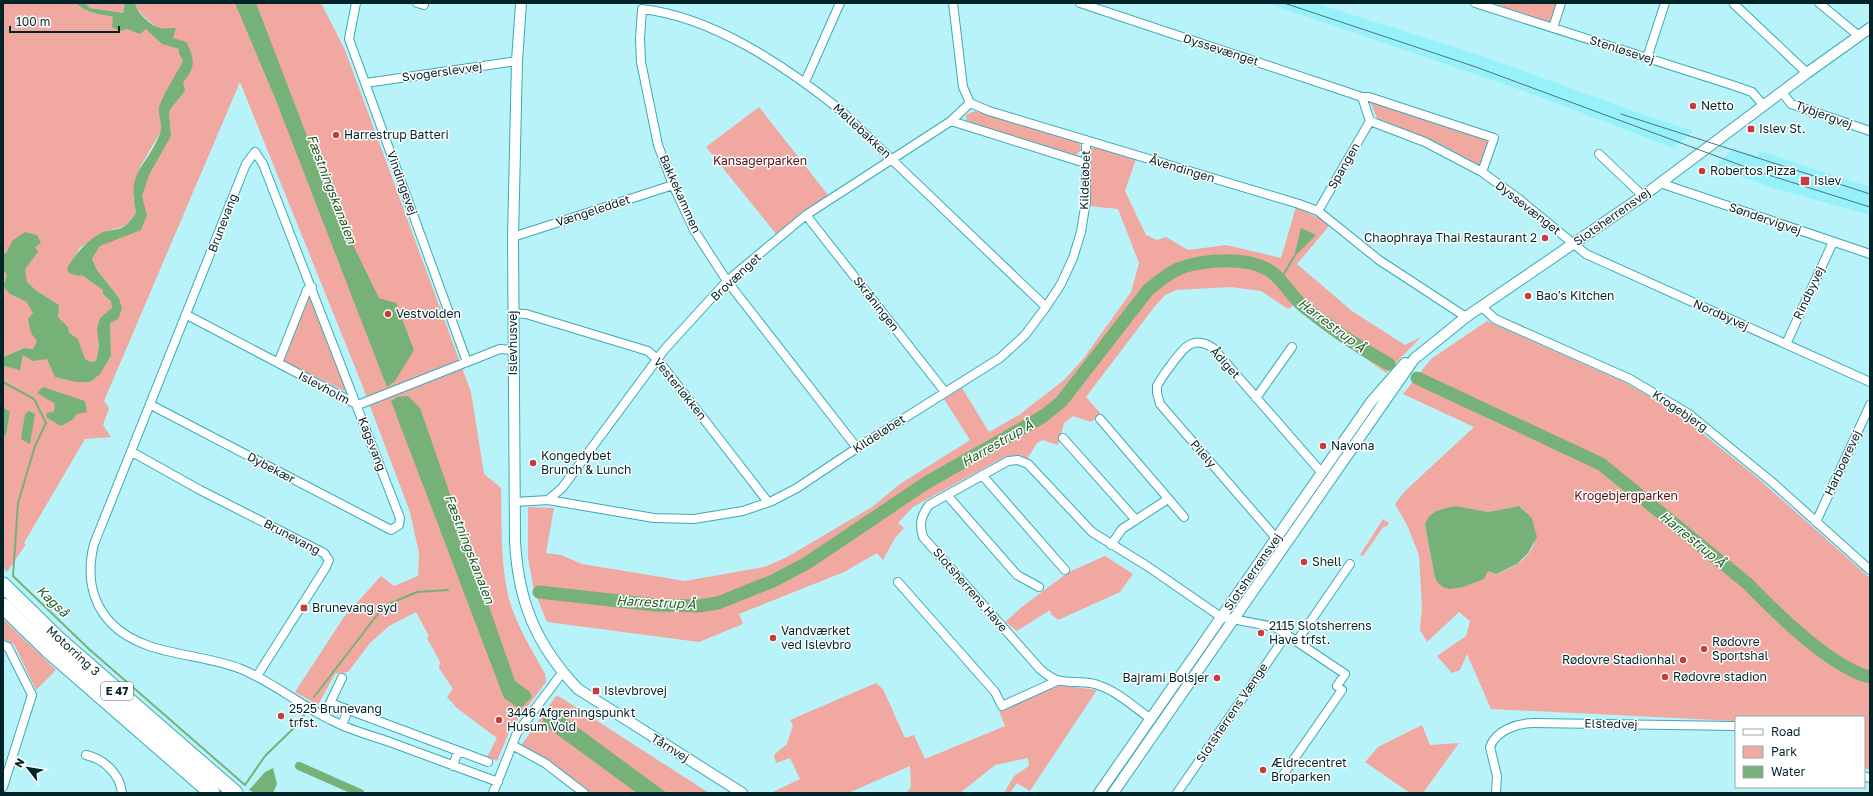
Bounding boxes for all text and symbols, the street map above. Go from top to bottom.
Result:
scale bar [10,8,119,34]
text: 100 m [16,14,50,29]
street label: Dyssevænget [1181,30,1261,69]
street label: Stenløsevej [1588,32,1656,67]
street label: Svogerslevvej [401,58,483,85]
street label: Tybjergvej [1794,97,1855,132]
place label: Netto [1701,98,1734,113]
street label: Møllebakken [830,100,894,161]
marker: Netto [1688,101,1698,111]
place label: Islev St. [1759,121,1806,136]
marker: Islev St. [1746,124,1756,134]
place label: Harrestrup Batteri [344,127,449,142]
marker: Harrestrup Batteri [331,130,341,140]
water label: Fæstningskanalen [304,132,361,247]
street label: Spangen [1324,140,1363,192]
street label: Vindingevej [384,149,421,217]
street label: Kildeløbet [1076,150,1093,210]
street label: Åvendingen [1148,151,1217,186]
street label: Bakkekammen [656,152,704,235]
park label: Kansagerparken [713,153,807,168]
place label: Robertos Pizza [1710,163,1796,178]
marker: Robertos Pizza [1697,166,1707,176]
place label: Islev [1814,173,1842,188]
marker: Islev [1799,175,1811,187]
street label: Dyssevænget [1493,177,1564,238]
street label: Slotsherrensvej [1570,184,1653,249]
street label: Brunevang [204,191,241,254]
street label: Vængeleddet [554,191,632,230]
street label: Søndervigvej [1727,199,1803,238]
place label: Chaophraya Thai Restaurant 2 [1364,230,1537,245]
marker: Chaophraya Thai Restaurant 2 [1540,233,1550,243]
street label: Brovænget [707,249,764,304]
street label: Rindbyvej [1790,264,1827,322]
street label: Skråningen [850,273,902,334]
place label: Bao's Kitchen [1536,288,1614,303]
marker: Bao's Kitchen [1523,291,1533,301]
water label: Harrestrup Å [1295,295,1369,356]
street label: Nordbyvej [1691,296,1751,333]
place label: Vestvolden [396,306,461,321]
marker: Vestvolden [383,309,393,319]
street label: Islevhusvej [505,311,520,375]
street label: Ådiget [1207,344,1244,382]
street label: Vesterløkken [651,355,710,423]
street label: Islevholm [296,368,353,407]
street label: Krogebjerg [1650,387,1711,435]
street label: Kildeløbet [850,411,908,456]
street label: Kagsvang [355,415,390,473]
water label: Harrestrup Å [958,416,1036,470]
street label: Harboørevej [1821,428,1864,498]
street label: Pilely [1187,437,1220,471]
place label: Navona [1331,438,1375,453]
marker: Navona [1318,441,1328,451]
place label: Kongedybet Brunch & Lunch [541,448,631,477]
street label: Dybekær [245,449,298,487]
marker: Kongedybet Brunch & Lunch [528,458,538,468]
park label: Krogebjergparken [1574,488,1678,503]
water label: Fæstningskanalen [442,492,499,607]
water label: Harrestrup Å [1657,508,1729,570]
street label: Brunevang [261,515,323,558]
street label: Slotsherrensvej [1220,530,1285,613]
street label: Slotsherrens Have [930,545,1011,635]
place label: Shell [1312,554,1342,569]
marker: Shell [1299,557,1309,567]
water label: Kagså [34,582,73,621]
water label: Harrestrup Å [616,592,697,612]
place label: Brunevang syd [312,600,397,615]
marker: Brunevang syd [299,603,309,613]
place label: 2115 Slotsherrens Have trfst. [1269,618,1372,647]
street label: Motorring 3 [43,623,103,679]
place label: Vandværket ved Islevbro [781,623,851,652]
marker: 2115 Slotsherrens Have trfst. [1256,628,1266,638]
marker: Vandværket ved Islevbro [768,633,778,643]
place label: Rødovre Sportshal [1712,634,1769,663]
marker: Rødovre Sportshal [1699,644,1709,654]
place label: Rødovre Stadionhal [1562,652,1675,667]
marker: Rødovre Stadionhal [1678,655,1688,665]
street label: Slotsherrens Vænge [1193,660,1271,766]
place label: Rødovre stadion [1673,669,1767,684]
place label: Bajrami Bolsjer [1122,670,1209,685]
marker: Rødovre stadion [1660,672,1670,682]
marker: Bajrami Bolsjer [1212,673,1222,683]
road number: E 47 [101,682,133,700]
place label: Islevbrovej [604,683,667,698]
marker: Islevbrovej [591,686,601,696]
place label: 2525 Brunevang trfst. [289,701,382,730]
place label: 3446 Afgreningspunkt Husum Vold [507,705,636,734]
marker: 2525 Brunevang trfst. [276,711,286,721]
marker: 3446 Afgreningspunkt Husum Vold [494,715,504,725]
street label: Elstedvej [1584,716,1638,731]
legend [1735,716,1865,788]
text: Road [1771,724,1800,739]
street label: Tårnvej [648,730,692,765]
text: Park [1771,744,1797,759]
north arrow [8,748,48,788]
place label: Ældrecentret Broparken [1271,755,1347,784]
text: N [11,756,27,770]
text: Water [1771,764,1805,779]
marker: Ældrecentret Broparken [1258,765,1268,775]

